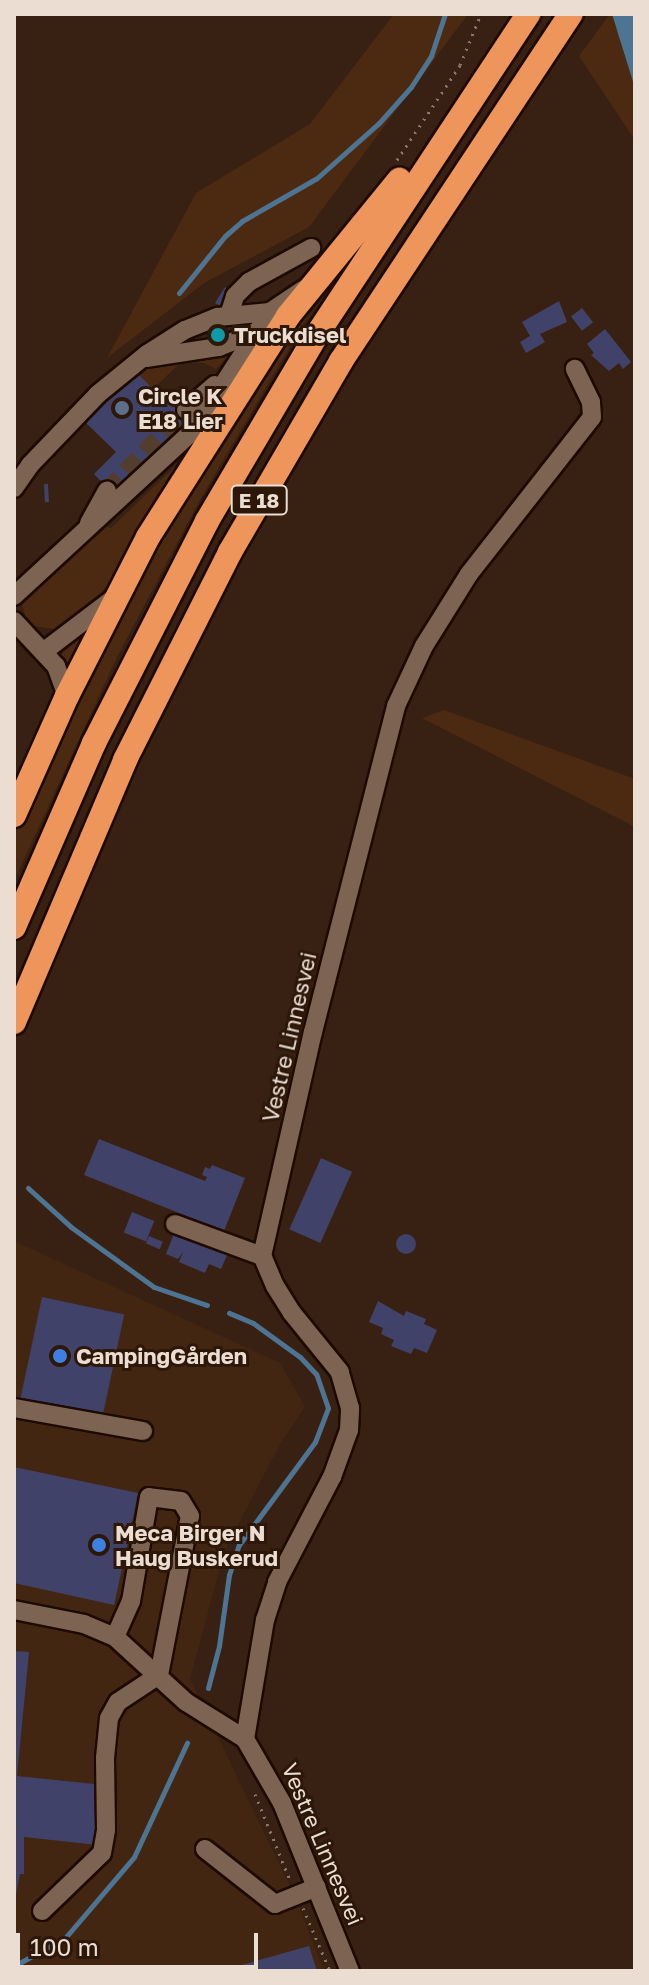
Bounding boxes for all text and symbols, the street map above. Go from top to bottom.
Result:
place label: Truckdisel [234,322,346,348]
marker: Truckdisel [209,326,227,344]
place label: Circle K E18 Lier [138,382,223,434]
marker: Circle K E18 Lier [113,399,131,417]
road number: E 18 [229,484,289,516]
street label: Vestre Linnesvei [257,949,321,1125]
place label: CampingGården [76,1343,247,1369]
marker: CampingGården [51,1347,69,1365]
place label: Meca Birger N Haug Buskerud [115,1519,278,1570]
marker: Meca Birger N Haug Buskerud [90,1536,108,1554]
street label: Vestre Linnesvei [277,1759,369,1929]
scale bar [20,1917,262,1967]
text: 100 m [30,1932,99,1961]

